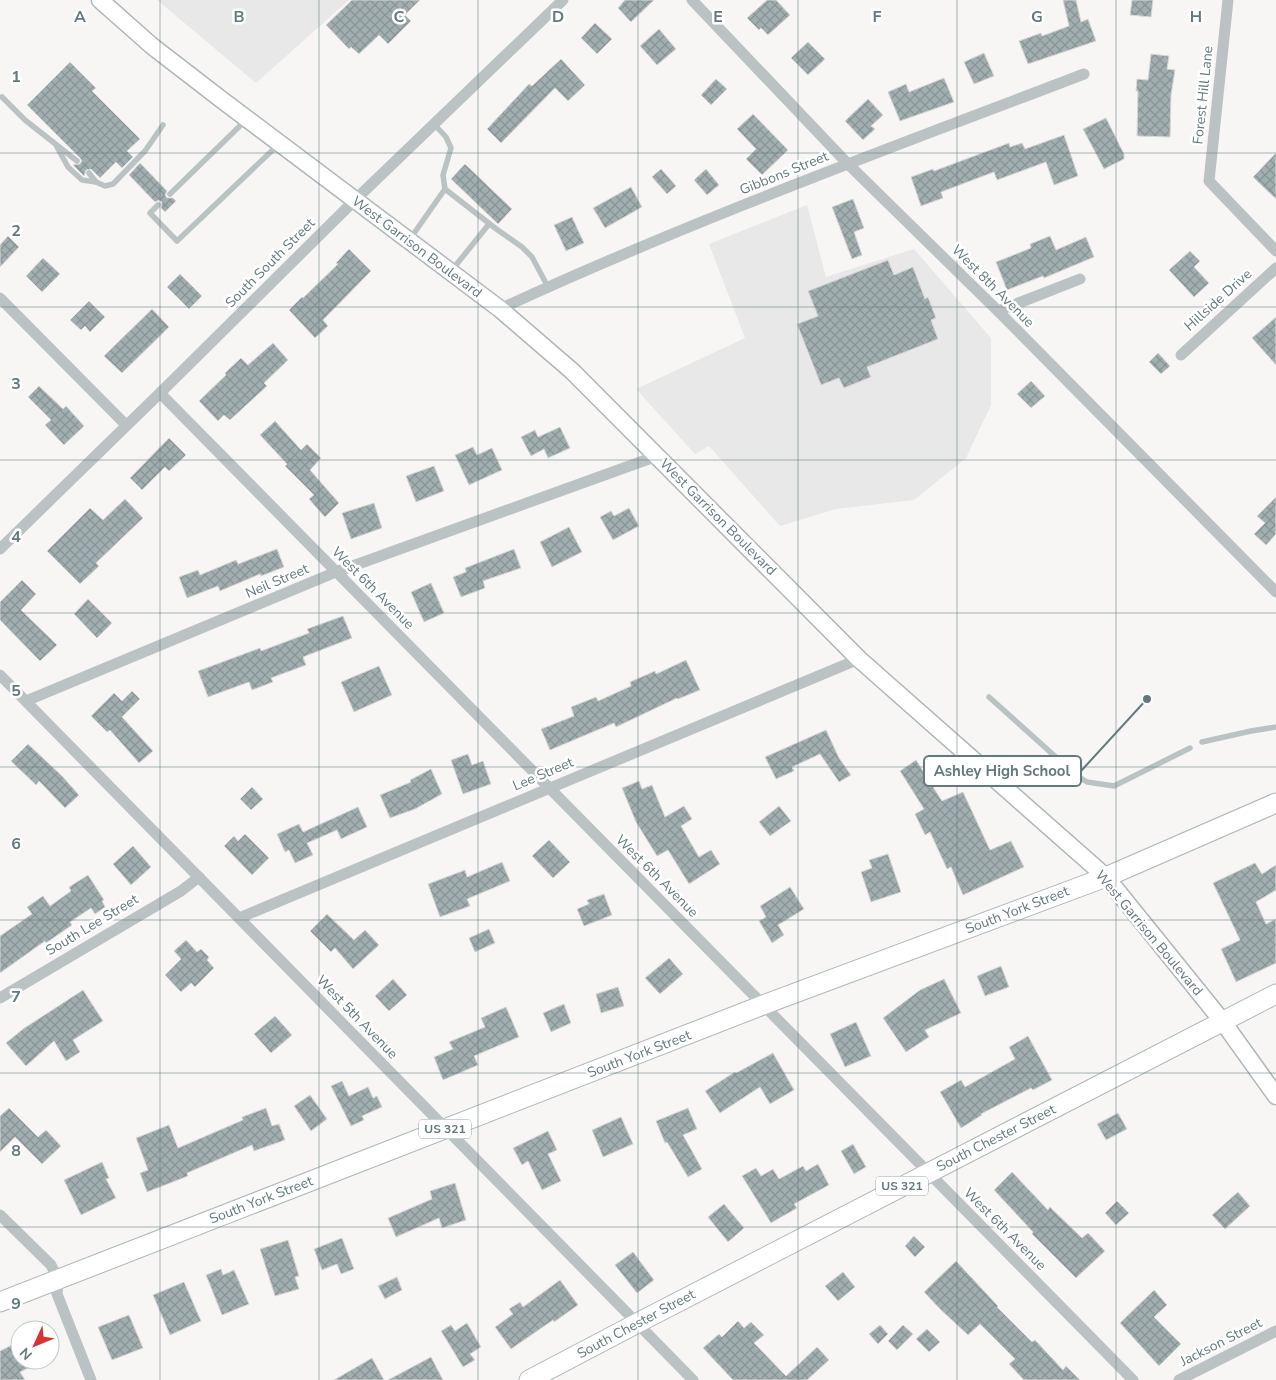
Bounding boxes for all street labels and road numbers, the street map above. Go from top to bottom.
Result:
street label: Forest Hill Lane [1188,45,1218,145]
street label: Gibbons Street [737,147,831,199]
street label: West Garrison Boulevard [348,192,486,302]
street label: South South Street [221,214,319,312]
street label: West 8th Avenue [947,240,1039,332]
street label: Hillside Drive [1180,265,1256,335]
street label: West Garrison Boulevard [655,454,781,580]
street label: West 6th Avenue [327,542,419,634]
street label: Neil Street [242,559,312,603]
street label: Lee Street [510,753,576,795]
street label: West 6th Avenue [611,830,703,922]
street label: West Garrison Boulevard [1091,866,1207,1000]
street label: South York Street [962,881,1072,938]
street label: South Lee Street [42,890,142,960]
street label: West 5th Avenue [312,971,402,1063]
street label: South York Street [584,1025,694,1082]
street label: South Chester Street [933,1100,1059,1176]
road number: US 321 [419,1120,471,1138]
street label: South York Street [206,1171,316,1228]
road number: US 321 [876,1176,928,1196]
street label: West 6th Avenue [959,1183,1051,1275]
street label: South Chester Street [574,1285,698,1363]
street label: Jackson Street [1176,1313,1265,1371]

